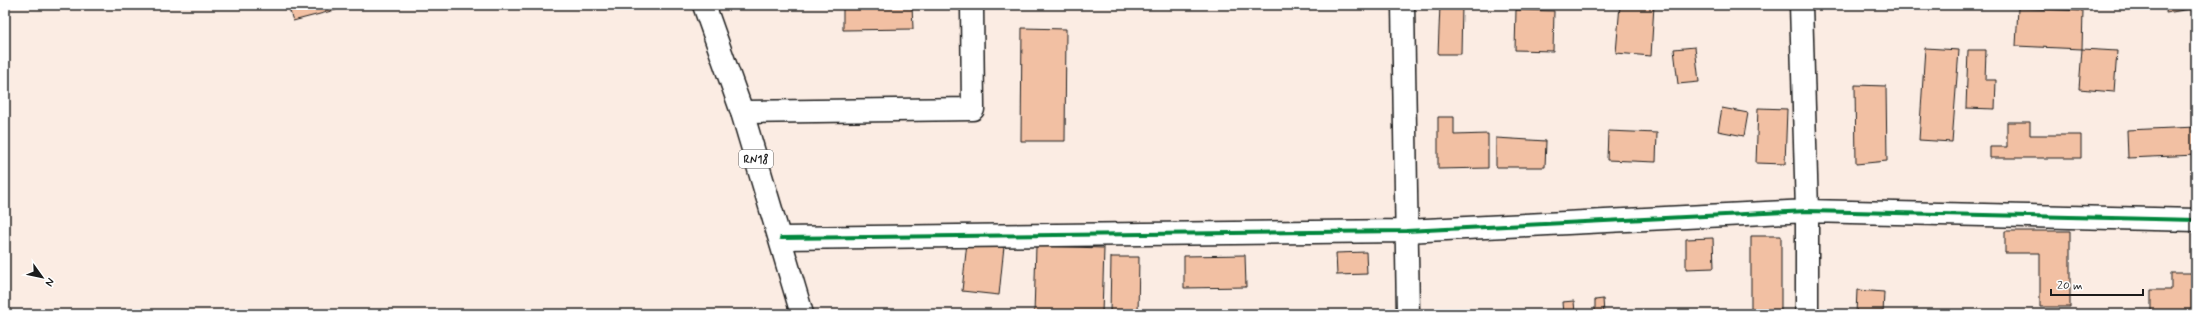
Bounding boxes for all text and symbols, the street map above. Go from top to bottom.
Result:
road number: RN18 [739,150,773,168]
north arrow [22,257,62,297]
scale bar [2051,271,2143,297]
text: N [42,275,57,289]
text: 20 m [2057,278,2083,294]

